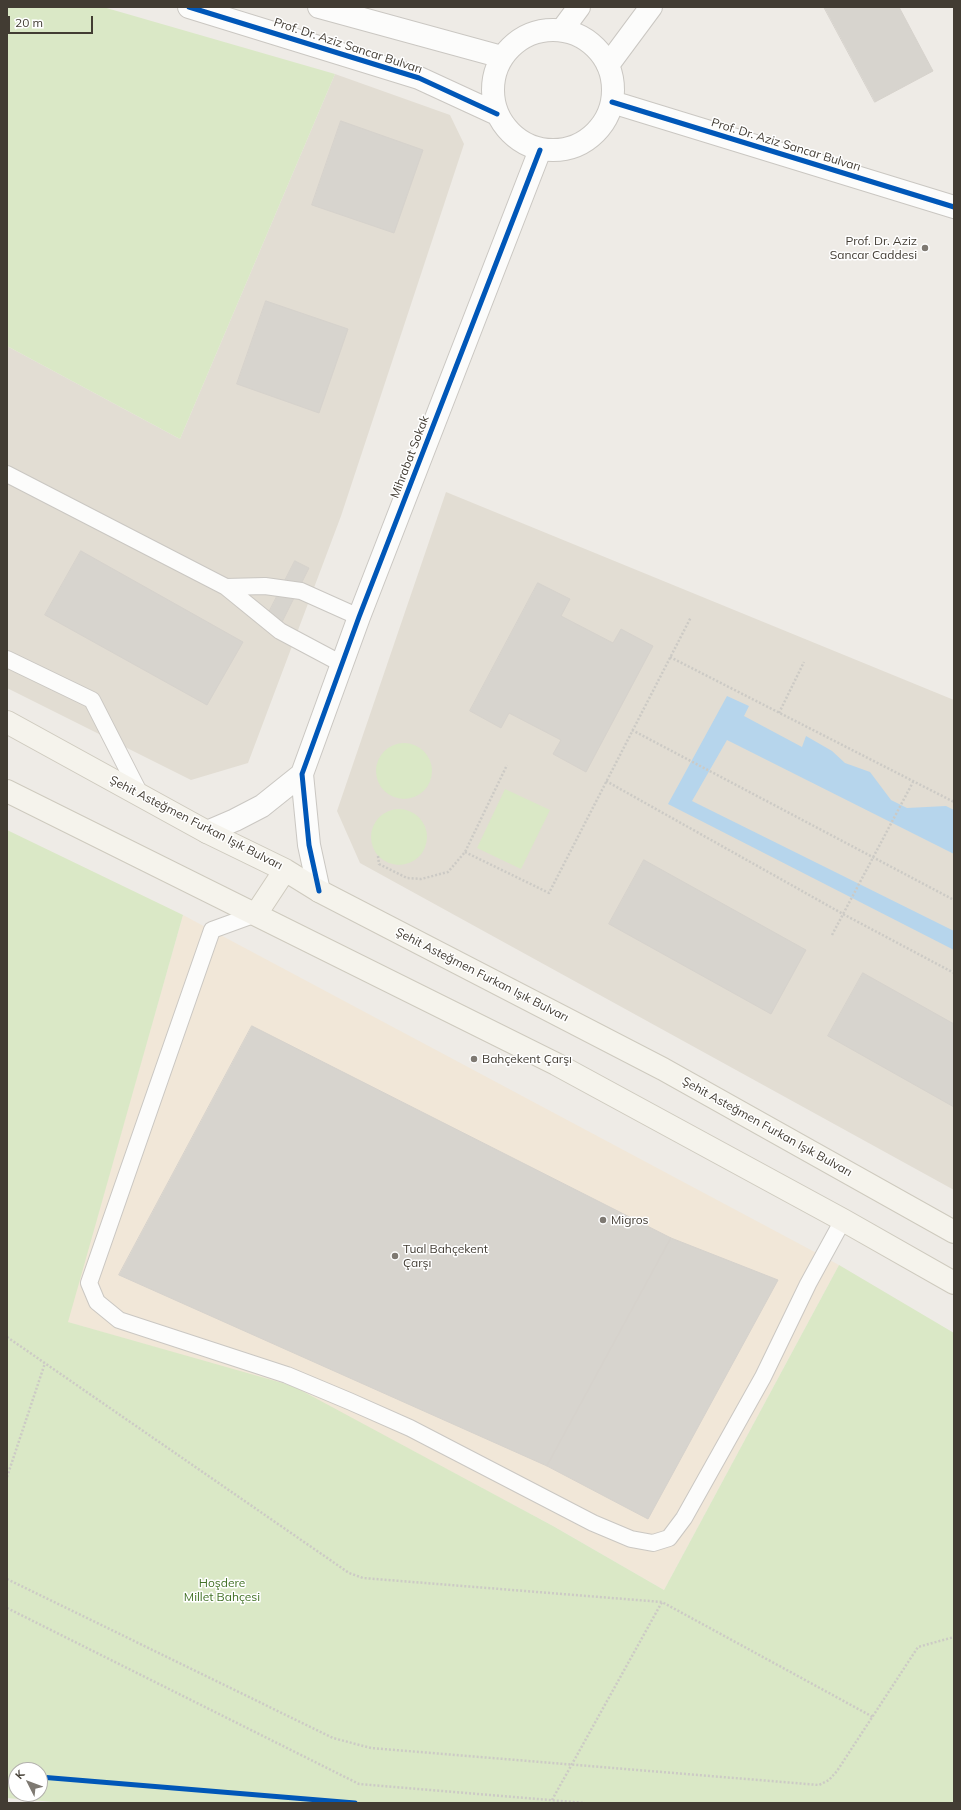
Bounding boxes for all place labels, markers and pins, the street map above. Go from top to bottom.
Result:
place label: Prof. Dr. Aziz Sancar Caddesi [830,234,917,262]
marker: Prof. Dr. Aziz Sancar Caddesi [920,243,930,253]
place label: Bahçekent Çarşı [482,1052,572,1066]
marker: Bahçekent Çarşı [469,1054,479,1064]
place label: Migros [611,1213,648,1227]
marker: Migros [598,1215,608,1225]
place label: Tual Bahçekent Çarşı [403,1242,488,1270]
marker: Tual Bahçekent Çarşı [390,1251,400,1261]

